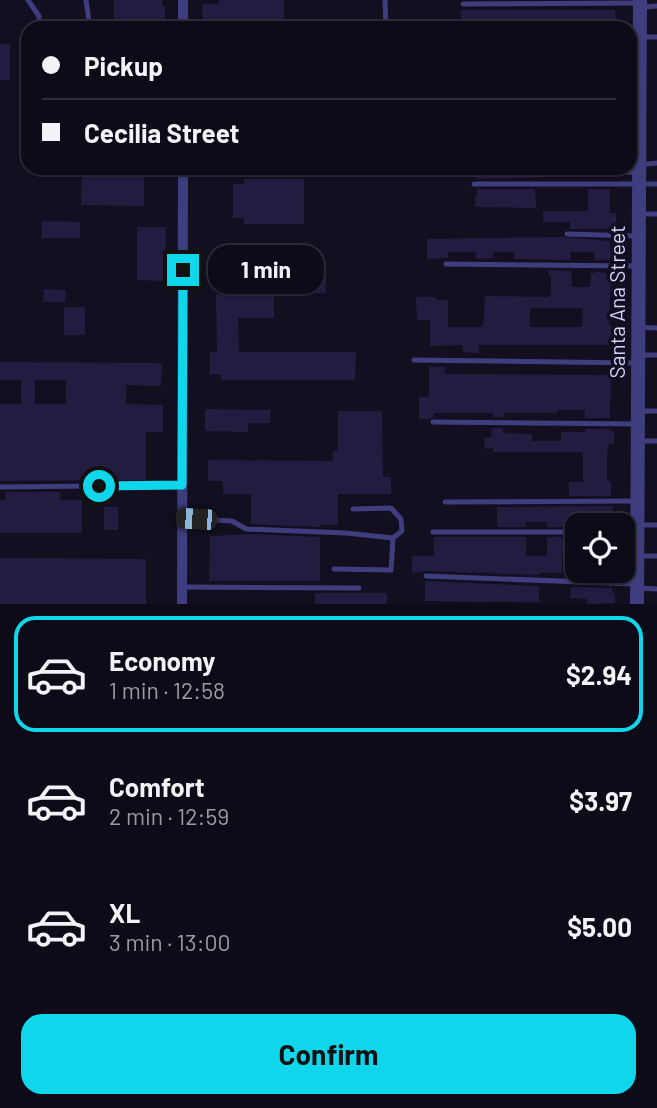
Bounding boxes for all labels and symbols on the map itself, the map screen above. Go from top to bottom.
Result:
street label: Santa Ana Street [604,225,629,379]
callout: 1 min [208,246,323,294]
route end [167,254,199,286]
route start [83,470,115,502]
car [175,507,218,531]

